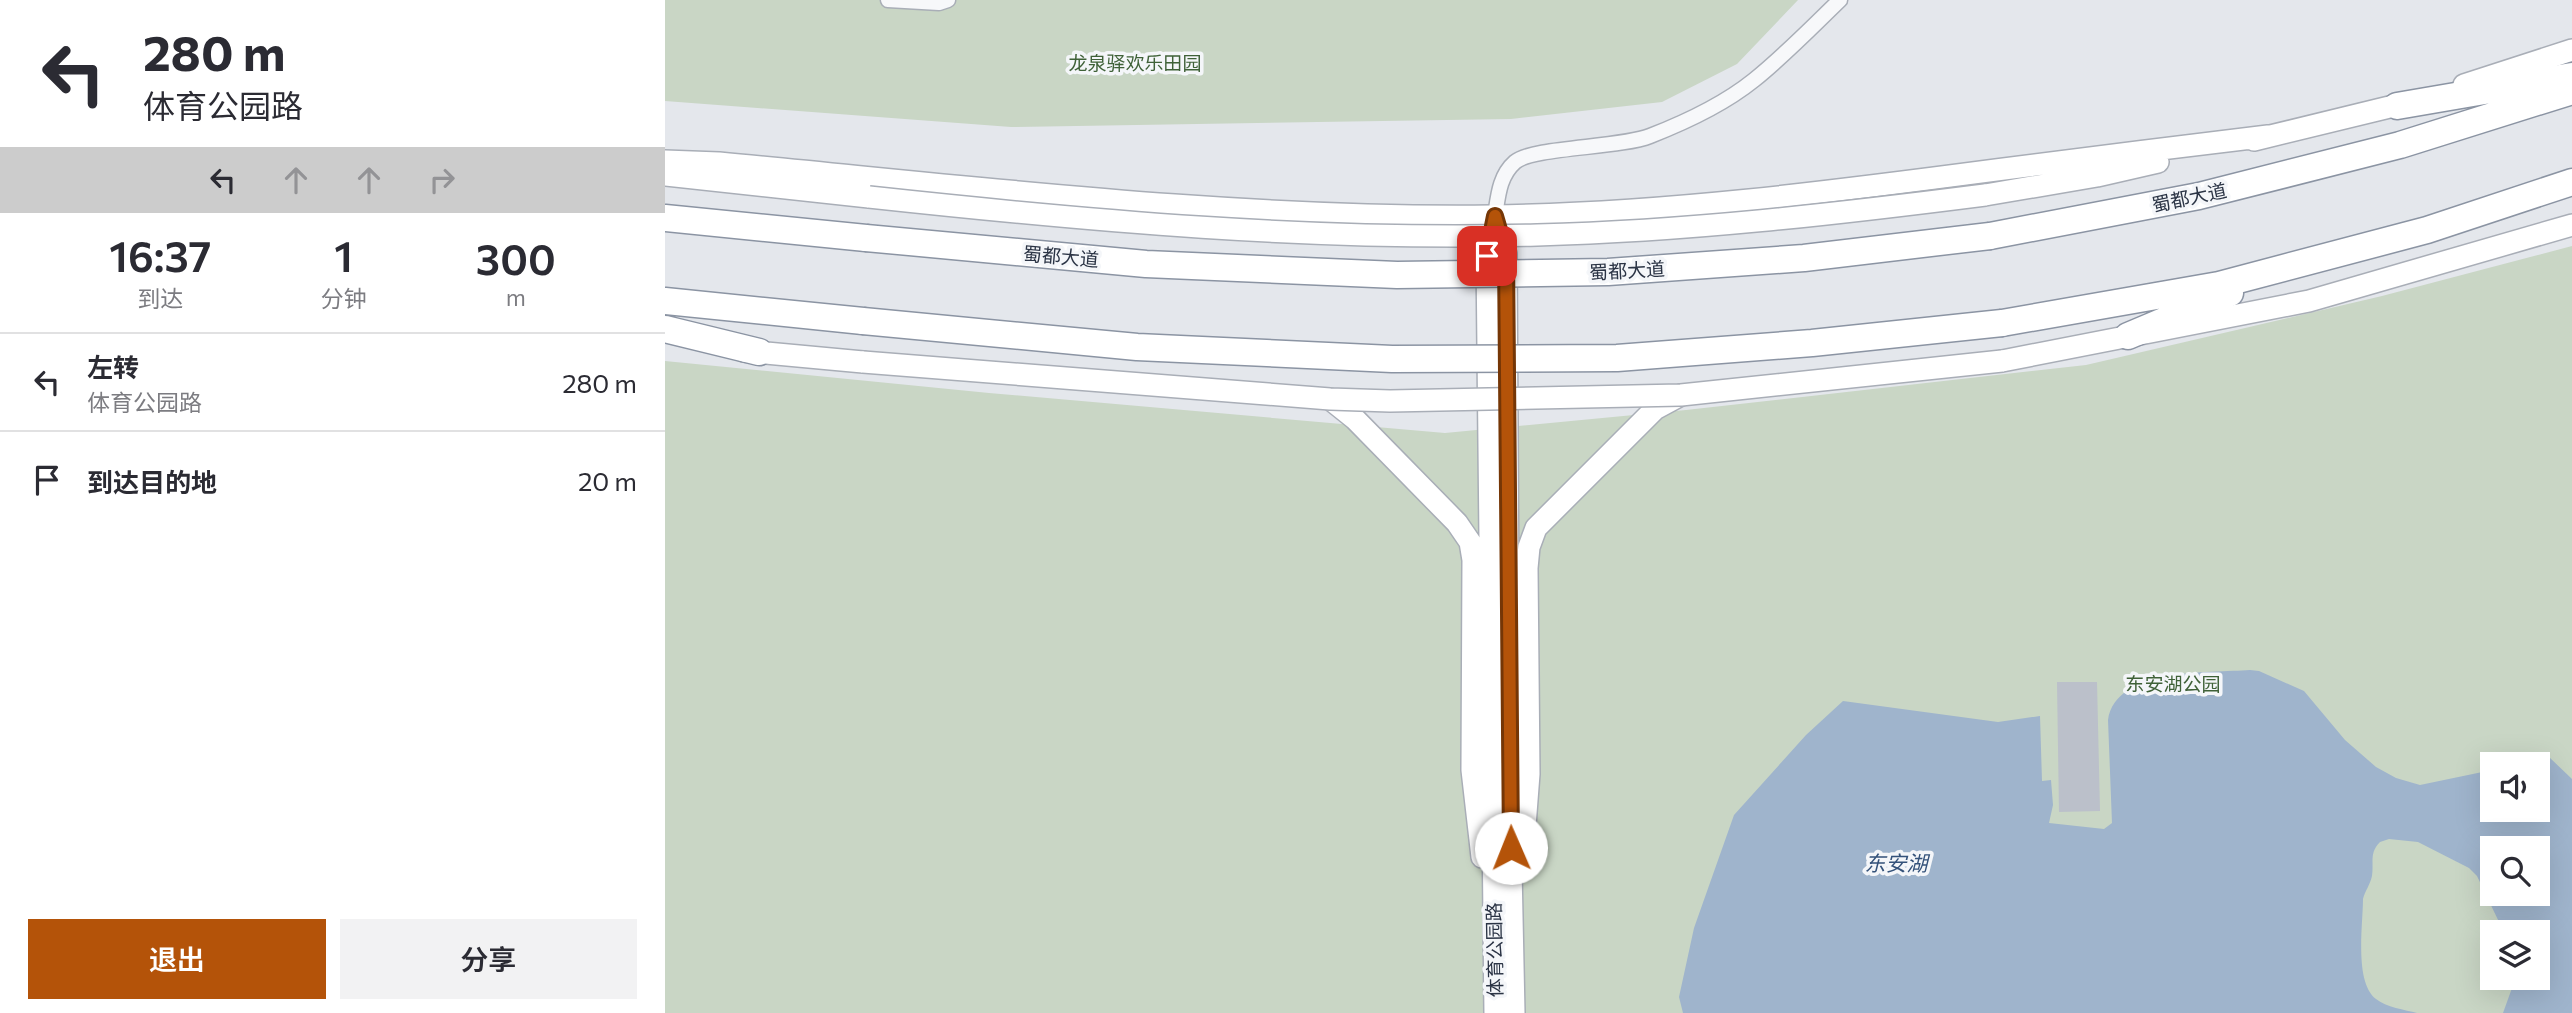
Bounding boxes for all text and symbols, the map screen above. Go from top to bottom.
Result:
text: 280 m [143,21,286,81]
icon: left [28,28,119,119]
park label: 龙泉驿欢乐田园 [1068,51,1202,74]
text: 体育公园路 [143,85,303,125]
icon: left [204,161,242,199]
icon: ahead [277,161,315,199]
icon: ahead [350,161,388,199]
icon: right [423,161,461,199]
street label: 蜀都大道 [2149,178,2229,216]
pin [1457,226,1517,286]
text: 16:37 [109,229,211,281]
text: 1 [334,229,353,281]
text: 300 [476,232,556,284]
icon: arrive [1468,237,1506,275]
street label: 蜀都大道 [1022,241,1100,271]
street label: 蜀都大道 [1588,257,1666,283]
text: m [506,283,526,311]
text: 到达 [137,284,183,312]
text: 分钟 [321,284,367,312]
text: 左转 [87,351,139,382]
icon: left [28,363,66,401]
text: 280 m [562,367,637,398]
text: 体育公园路 [87,388,202,416]
icon: arrive [28,461,66,499]
text: 20 m [578,465,637,496]
text: 到达目的地 [87,466,217,497]
park label: 东安湖公园 [2125,672,2221,695]
map controls [2480,752,2550,990]
button: sound [2480,752,2550,822]
position arrow [1474,811,1548,885]
button: search [2480,836,2550,906]
water label: 东安湖 [1865,850,1930,875]
street label: 体育公园路 [1482,902,1506,998]
button: 退出 [28,919,326,999]
button: 分享 [340,919,637,999]
button: layers [2480,920,2550,990]

